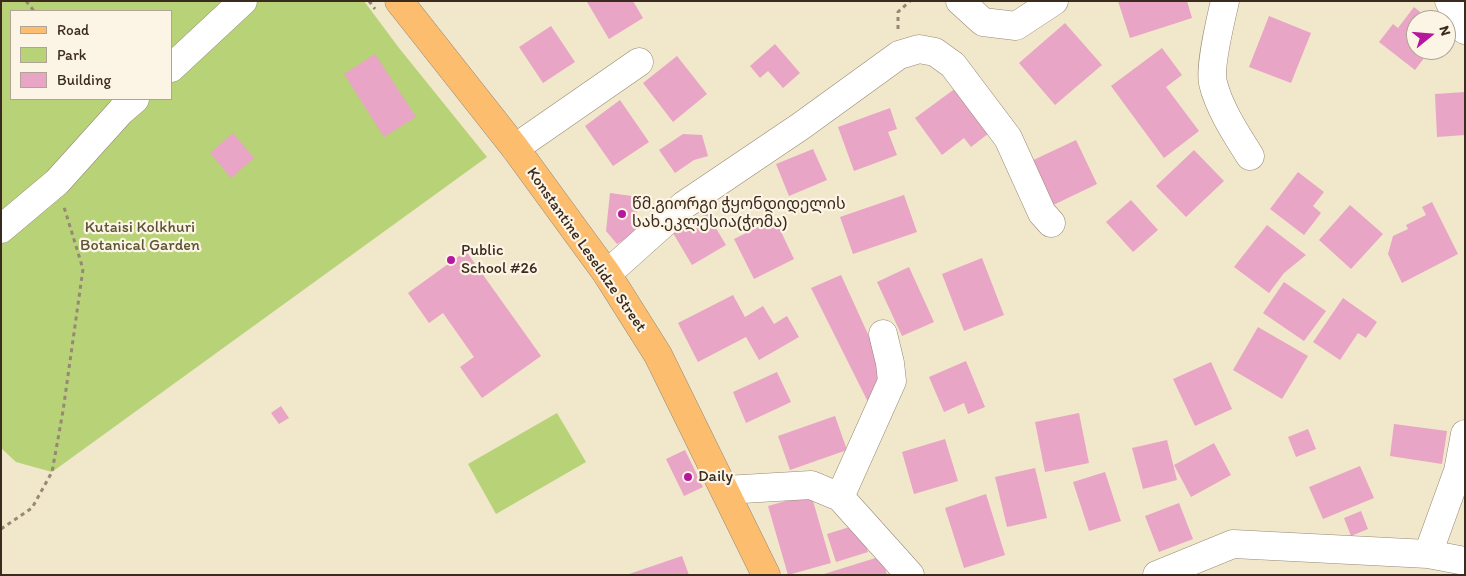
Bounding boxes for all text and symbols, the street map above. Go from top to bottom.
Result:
legend [10,10,172,100]
north arrow [1406,10,1456,60]
text: Road [57,21,89,39]
text: N [1435,24,1454,38]
text: Park [57,46,87,64]
text: Building [57,71,111,89]
street label: Konstantine Leselidze Street [522,164,650,336]
place label: წმ.გიორგი ჭყონდიდელის სახ.ეკლესია(ჭომა) [632,195,846,233]
marker: წმ.გიორგი ჭყონდიდელის სახ.ეკლესია(ჭომა) [616,208,628,220]
park label: Kutaisi Kolkhuri Botanical Garden [80,218,200,256]
place label: Public School #26 [461,241,537,279]
marker: Public School #26 [445,254,457,266]
place label: Daily [698,467,733,487]
marker: Daily [682,471,694,483]

